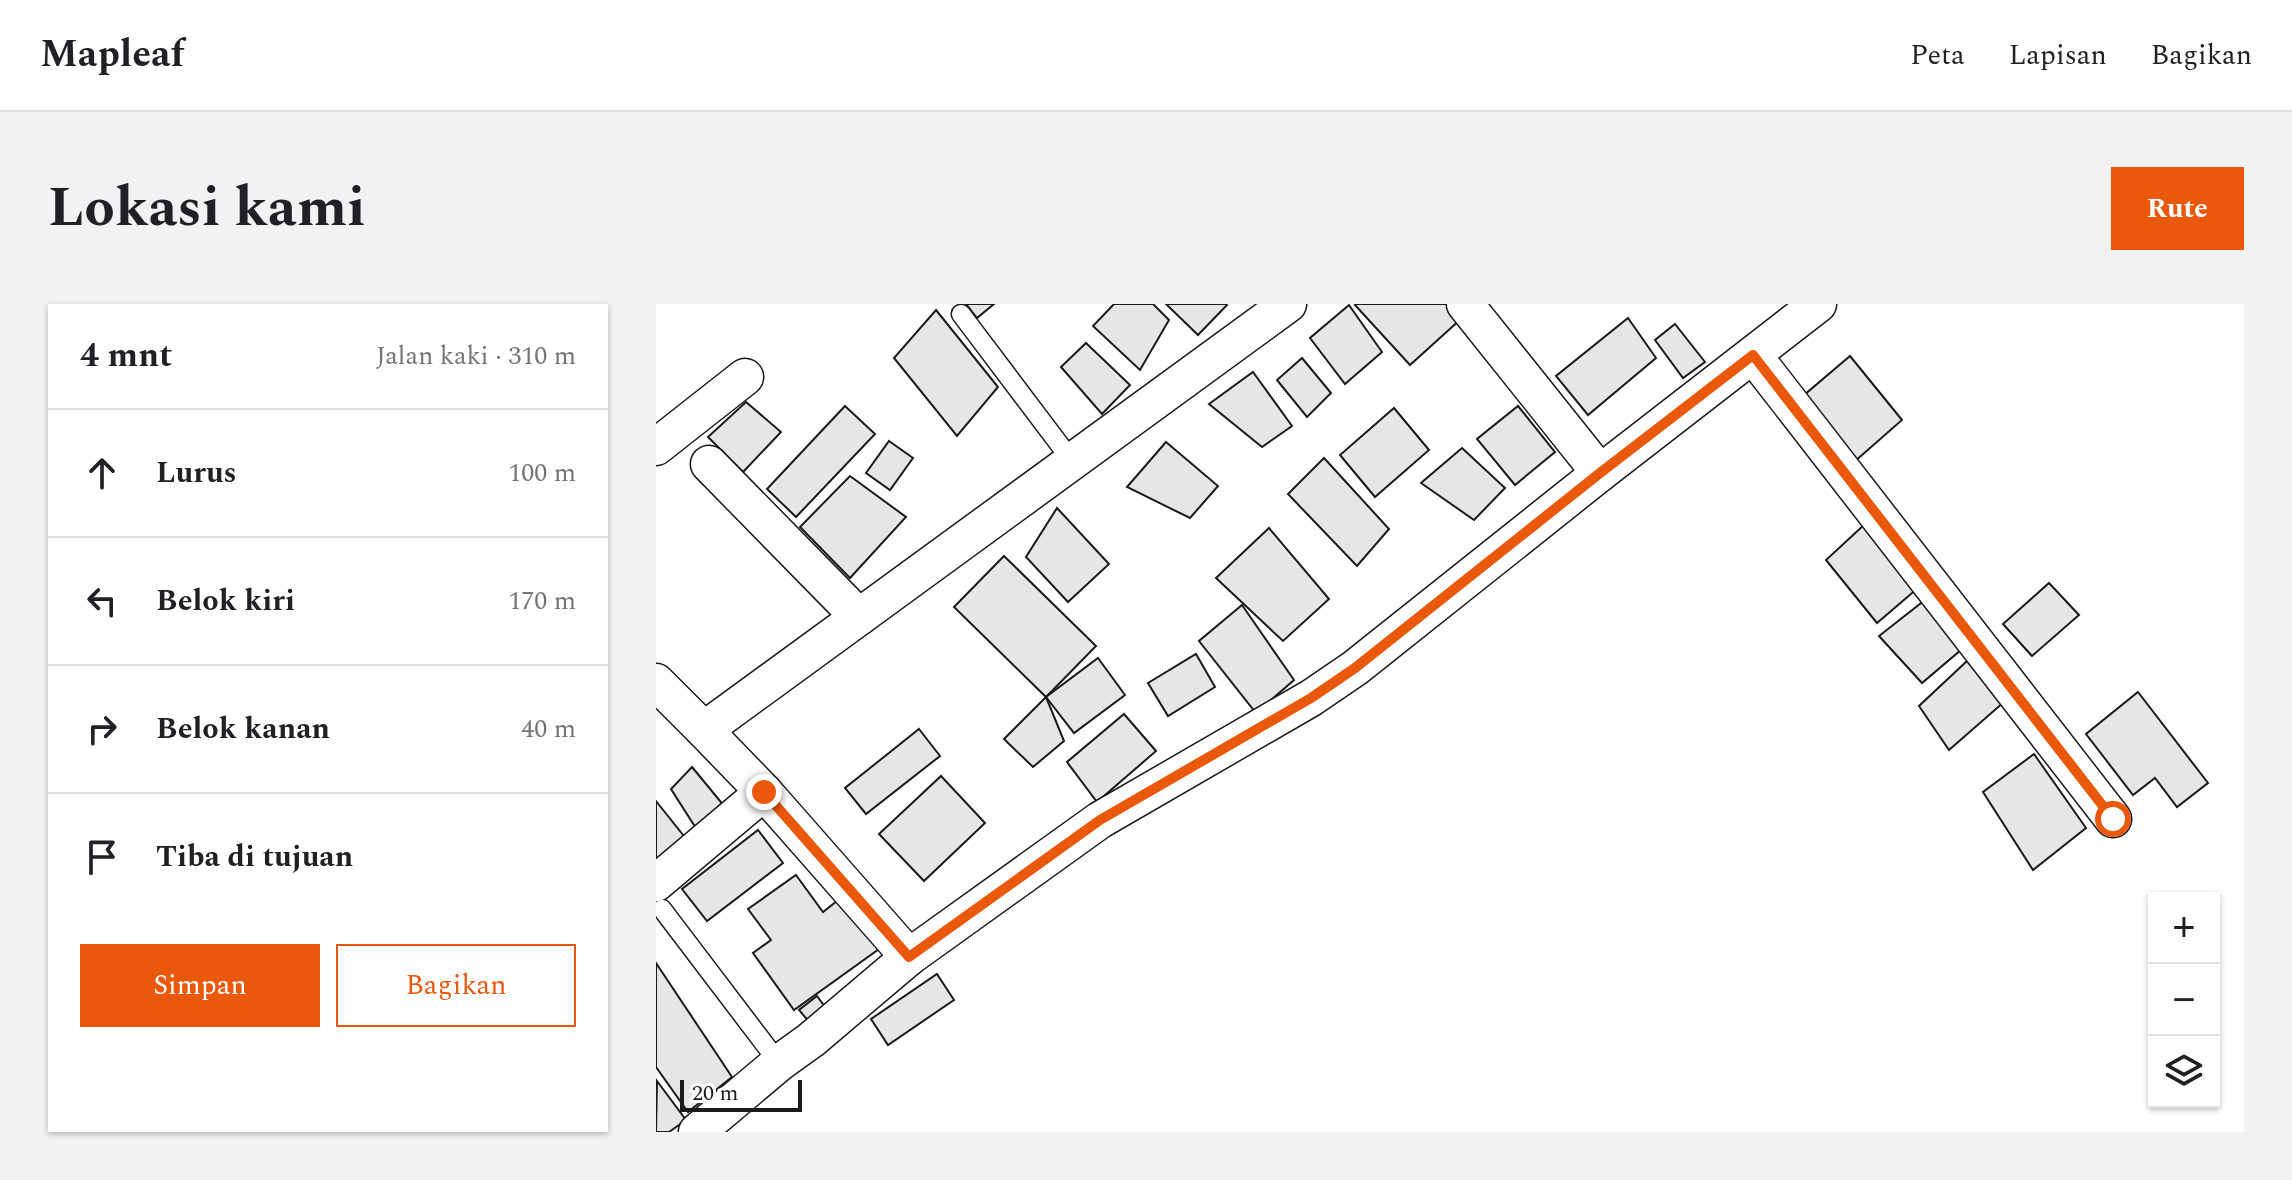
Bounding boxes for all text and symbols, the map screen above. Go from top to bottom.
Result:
text: Mapleaf [40,26,185,84]
text: Peta [1910,34,1965,77]
text: Lapisan [2009,34,2107,77]
text: Bagikan [2151,34,2252,77]
text: Lokasi kami [48,166,366,251]
button: Rute [2111,167,2244,250]
text: 4 mnt [80,330,172,382]
text: Jalan kaki · 310 m [376,336,576,376]
text: Lurus [156,450,237,496]
icon: ahead [80,451,124,495]
text: 100 m [508,453,576,493]
text: Belok kiri [156,578,295,624]
icon: left [80,579,124,623]
text: 170 m [508,581,576,621]
text: Belok kanan [156,706,330,752]
icon: right [80,707,124,751]
text: 40 m [521,709,576,749]
route end [746,774,782,810]
route start [2095,801,2131,837]
text: Tiba di tujuan [156,834,353,880]
icon: arrive [80,835,124,879]
map controls [2148,892,2220,1108]
button: + [2148,892,2220,964]
button: Simpan [80,944,320,1027]
button: Bagikan [336,944,576,1027]
button: − [2148,964,2220,1036]
button: layers [2148,1036,2220,1108]
scale bar [680,1076,802,1112]
text: 20 m [692,1077,738,1110]

